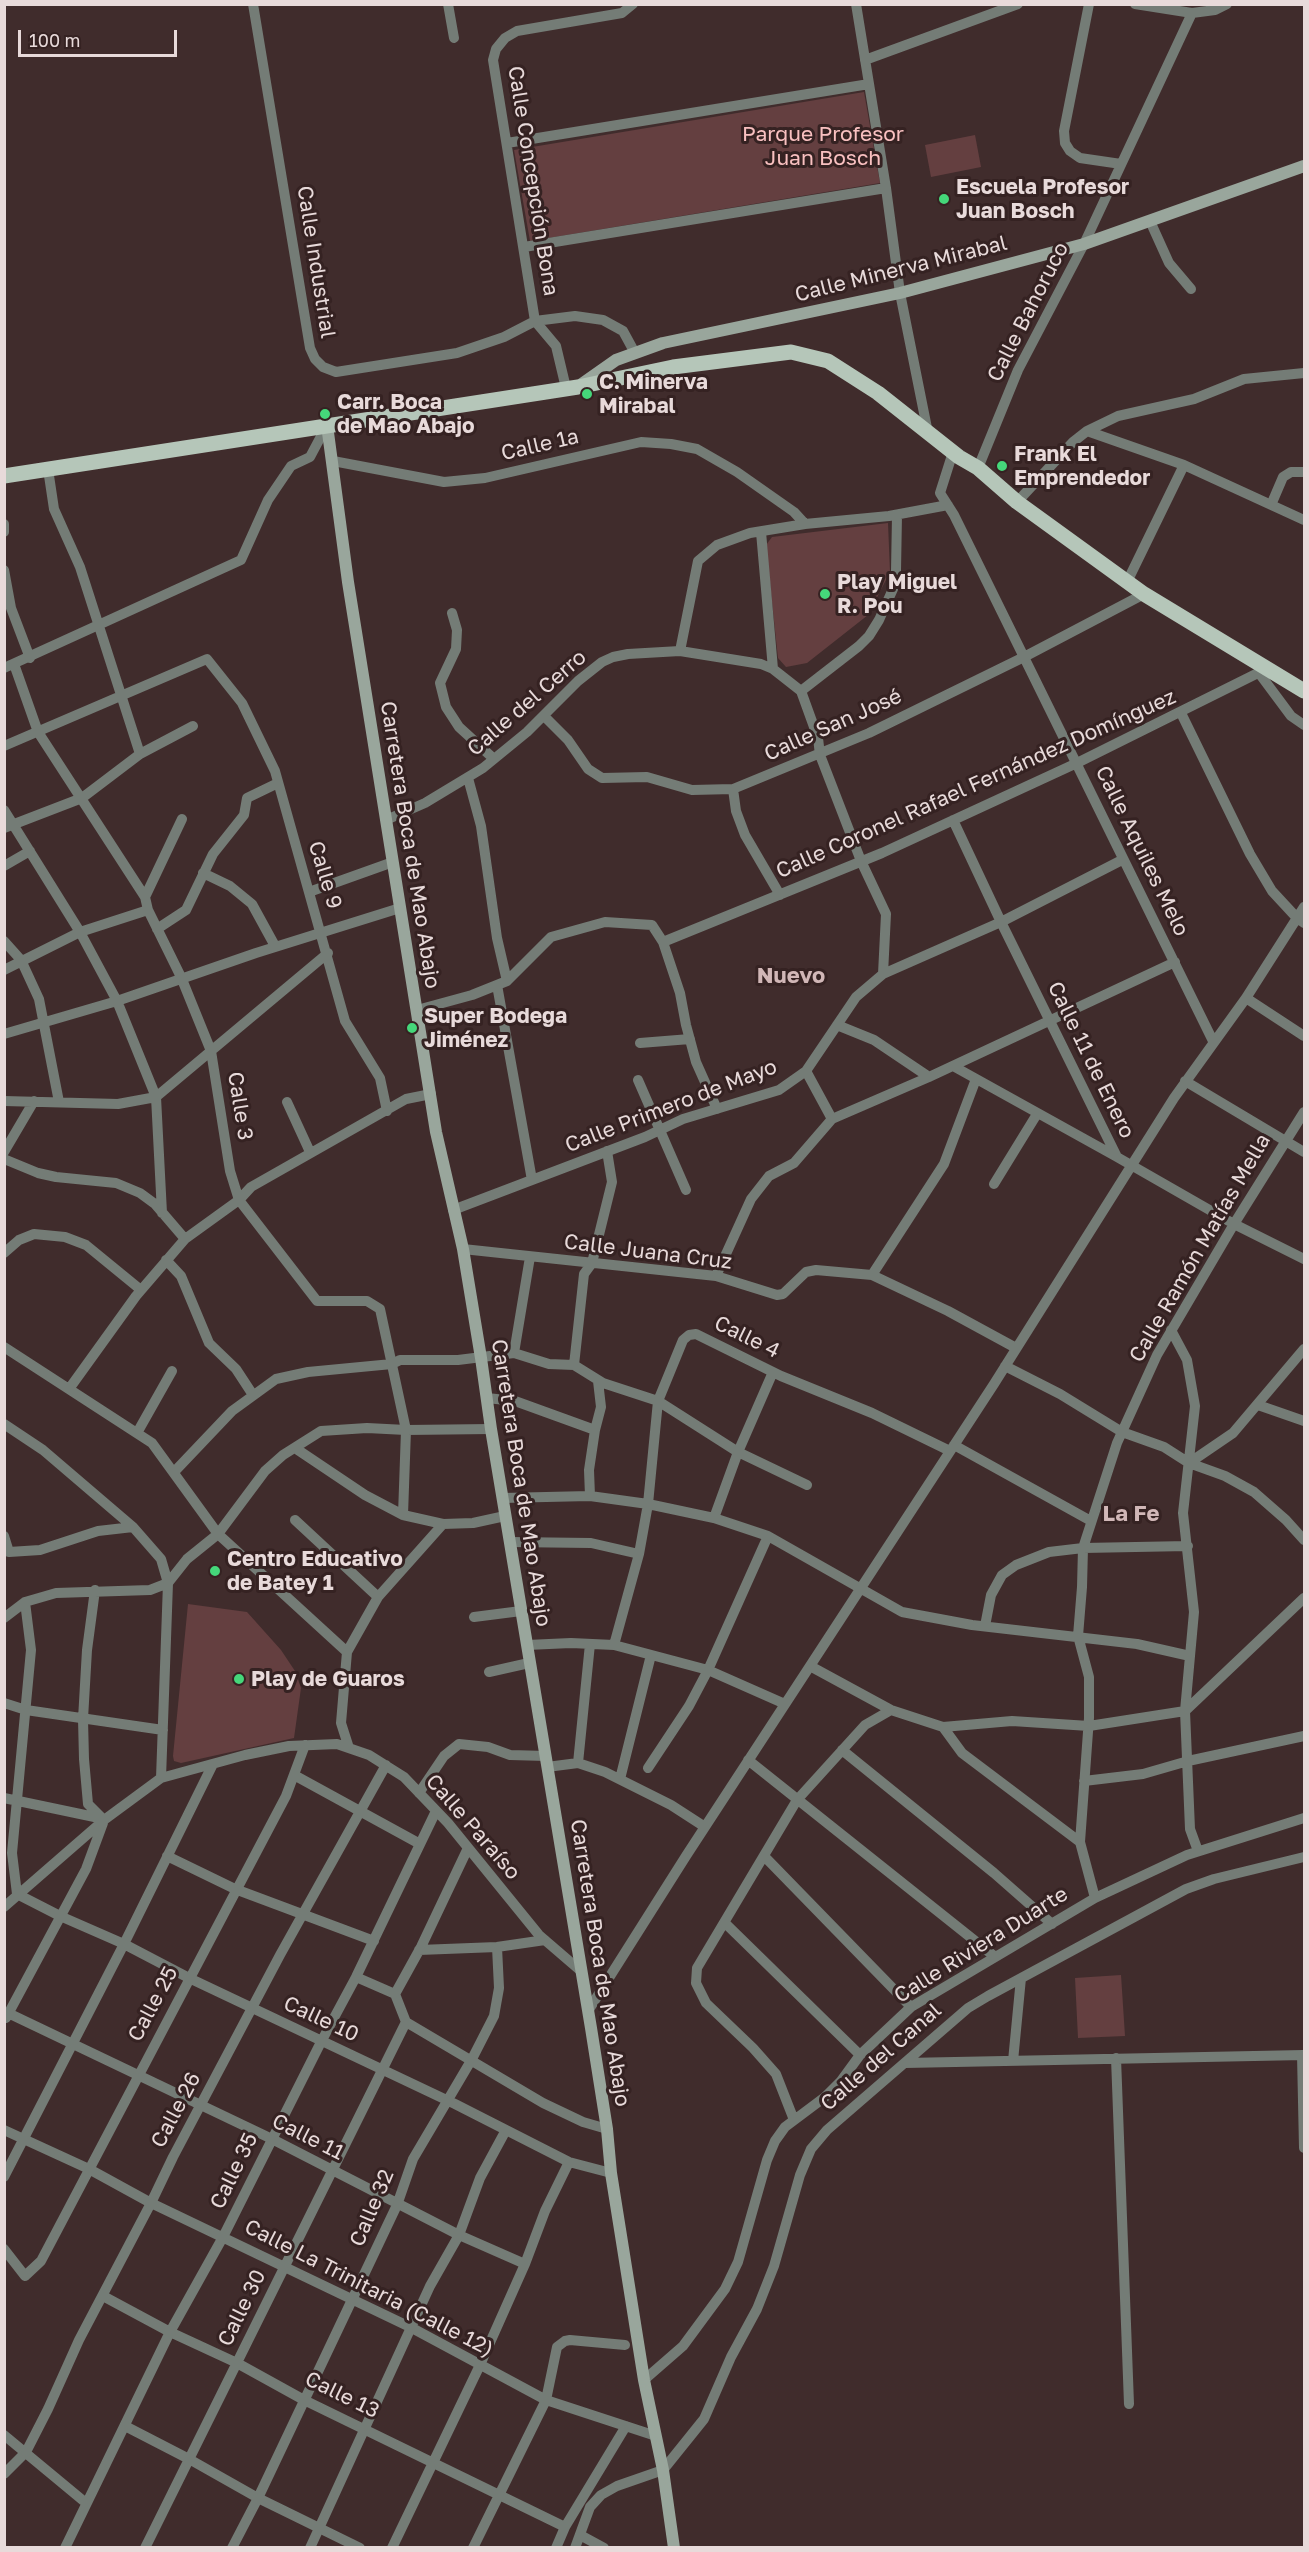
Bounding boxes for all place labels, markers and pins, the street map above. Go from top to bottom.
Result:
place label: Escuela Profesor Juan Bosch [956,174,1129,224]
marker: Escuela Profesor Juan Bosch [937,192,951,206]
place label: C. Minerva Mirabal [599,369,708,419]
marker: C. Minerva Mirabal [580,387,594,401]
place label: Carr. Boca de Mao Abajo [337,389,475,439]
marker: Carr. Boca de Mao Abajo [318,407,332,421]
place label: Frank El Emprendedor [1014,441,1150,491]
marker: Frank El Emprendedor [995,459,1009,473]
place label: Play Miguel R. Pou [837,569,957,619]
marker: Play Miguel R. Pou [818,587,832,601]
place label: Super Bodega Jiménez [424,1003,567,1053]
marker: Super Bodega Jiménez [405,1021,419,1035]
place label: Centro Educativo de Batey 1 [227,1546,403,1596]
marker: Centro Educativo de Batey 1 [208,1564,222,1578]
place label: Play de Guaros [251,1666,405,1692]
marker: Play de Guaros [232,1672,246,1686]

